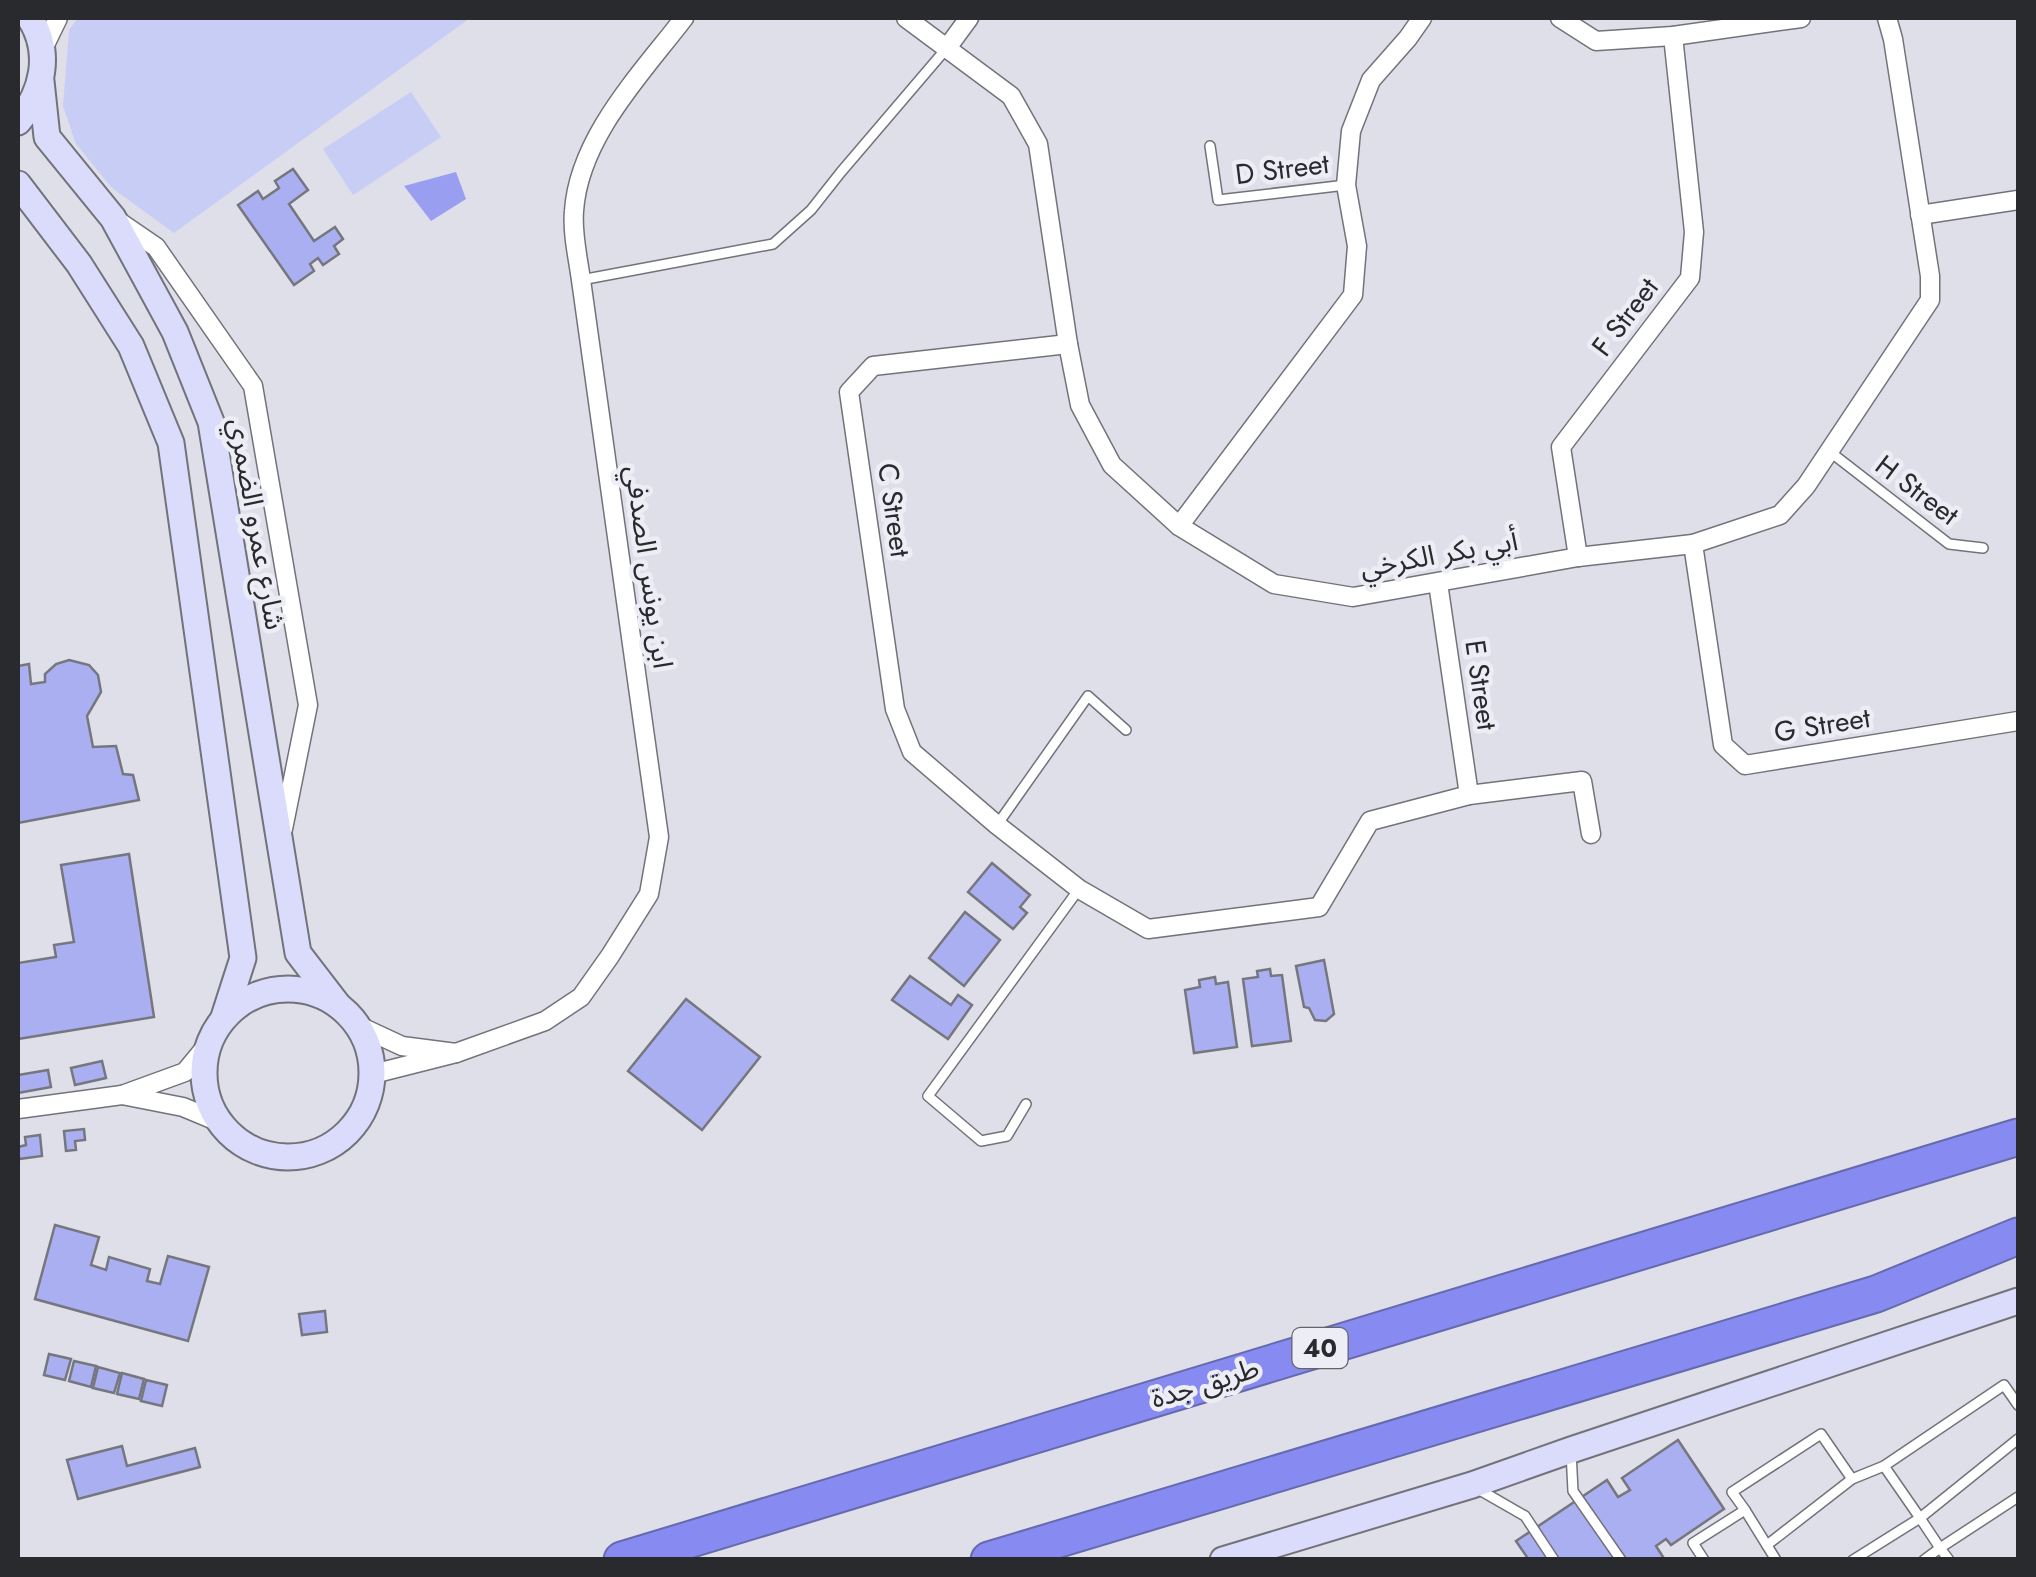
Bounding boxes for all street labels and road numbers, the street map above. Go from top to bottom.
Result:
street label: D Street [1233,143,1332,195]
street label: F Street [1582,269,1668,365]
street label: شارع عمرو الضمري [218,415,296,633]
street label: H Street [1867,445,1968,535]
street label: C Street [867,460,921,560]
street label: ابن يونس الصدفي [614,463,684,671]
street label: أبي بكر الكرخي [1357,520,1521,589]
street label: E Street [1454,637,1508,733]
street label: G Street [1771,697,1873,753]
road number: 40 [1292,1328,1348,1368]
street label: طريق جدة [1146,1347,1264,1419]

